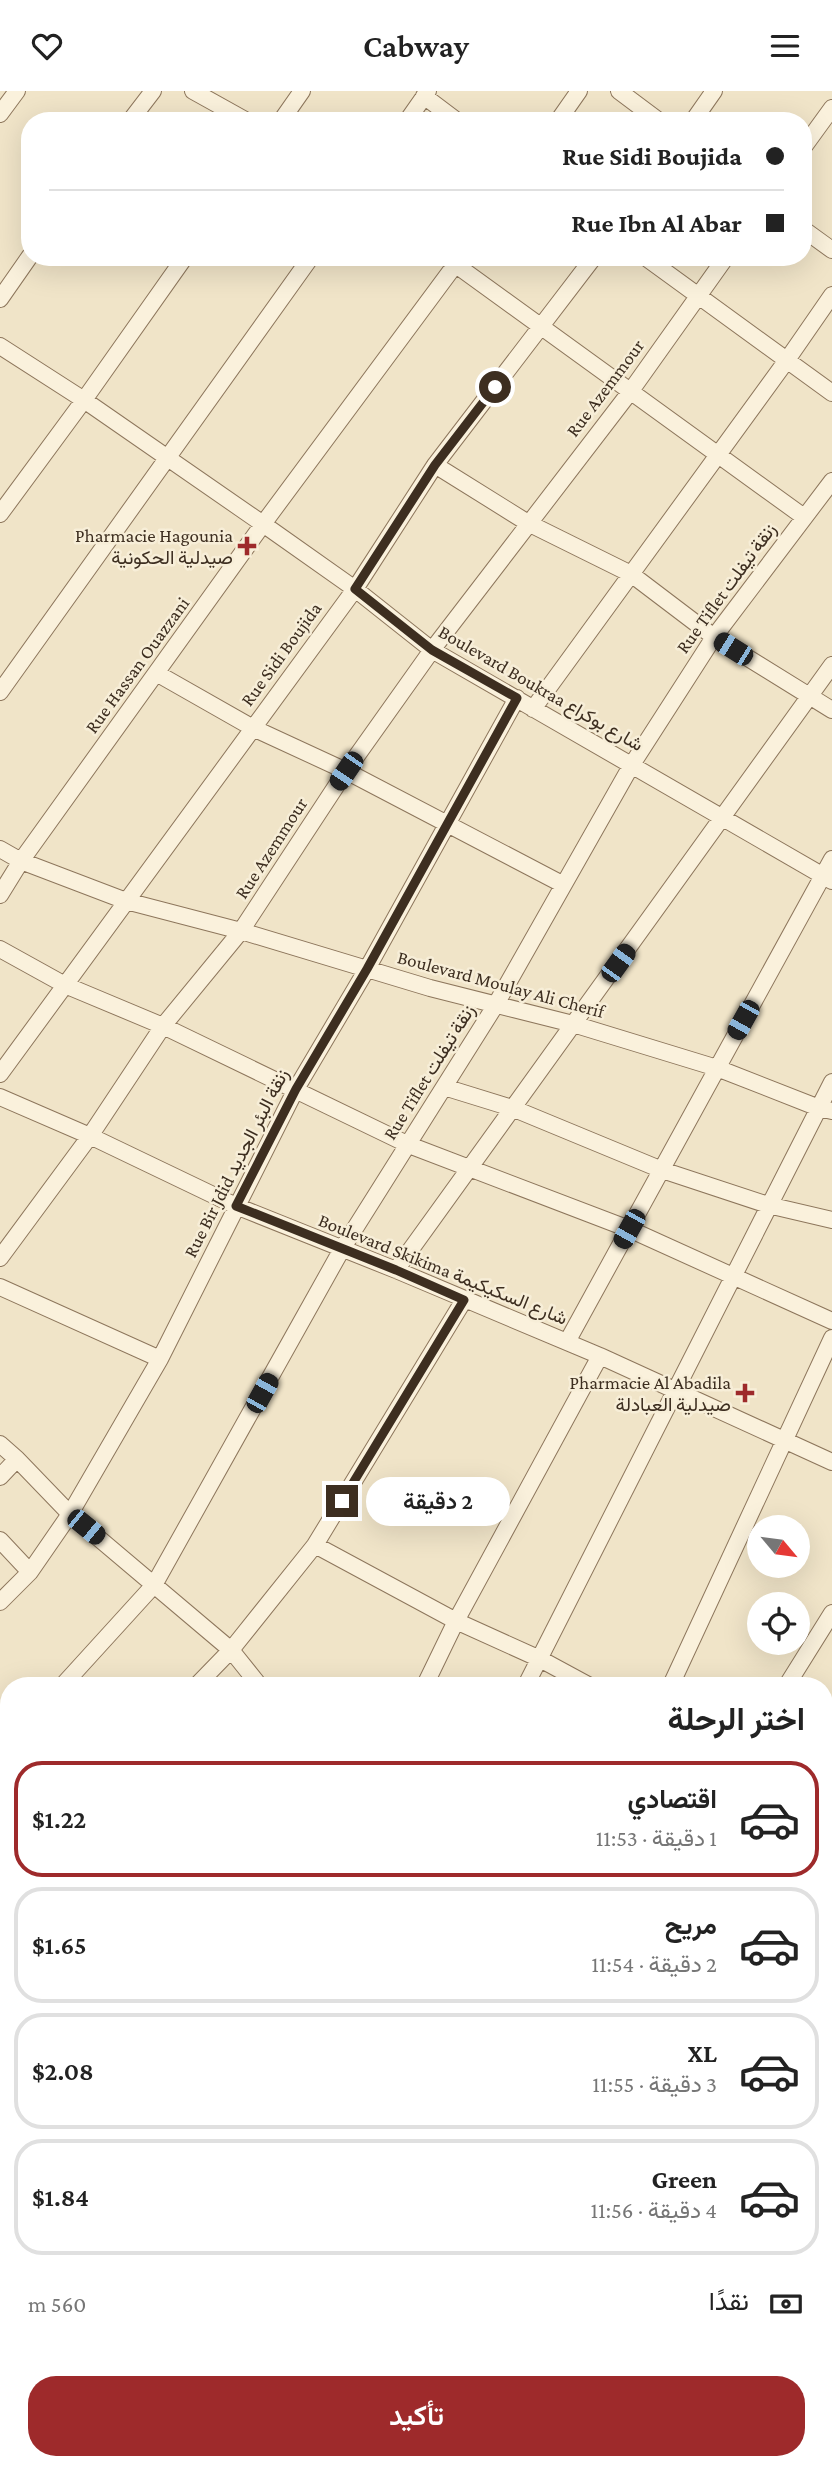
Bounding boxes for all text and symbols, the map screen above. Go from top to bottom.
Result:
icon: heart [28,27,66,65]
icon: menu [766,27,804,65]
text: Cabway [363,28,469,64]
text: Rue Sidi Boujida [562,142,742,171]
text: Rue Ibn Al Abar [571,209,742,238]
street label: Rue Azemmour [562,335,649,441]
route start [479,371,511,403]
street label: Rue Tiflet زنقة تيفلت [672,519,781,658]
place label: Pharmacie Hagounia صيدلية الحكونية [75,525,233,569]
marker: Pharmacie Hagounia صيدلية الحكونية [239,538,255,554]
street label: Rue Hassan Ouazzani [81,593,193,737]
street label: Rue Sidi Boujida [236,598,327,711]
street label: Boulevard Boukraa شارع بوكراع [434,621,647,757]
car [710,629,757,669]
car [326,748,367,794]
street label: Rue Azemmour [231,793,312,902]
car [598,940,639,986]
street label: Boulevard Moulay Ali Cherif [395,946,608,1022]
car [724,997,763,1043]
street label: Rue Tiflet زنقة تيفلت [379,1001,480,1144]
street label: Rue Bir Jdid زنقة البئر الجديد [179,1065,294,1261]
car [610,1206,649,1252]
street label: Boulevard Skikima شارع السكيكيمة [315,1209,571,1331]
car [243,1370,282,1416]
place label: Pharmacie Al Abadila صيدلية العبادلة [570,1372,731,1416]
marker: Pharmacie Al Abadila صيدلية العبادلة [737,1385,753,1401]
callout: 2 دقيقة [366,1477,510,1525]
route end [326,1485,358,1517]
text: 2 دقيقة [403,1488,473,1514]
car [64,1506,109,1548]
north arrow [747,1515,810,1579]
map controls [747,1515,810,1655]
button: locate [747,1592,810,1655]
text: اختر الرحلة [668,1701,805,1737]
text: اقتصادي [628,1785,717,1814]
icon: car [738,1788,801,1851]
text: $1.22 [32,1805,86,1834]
text: 1 دقيقة · 11:53 [596,1825,717,1851]
text: مريح [665,1911,717,1940]
icon: car [738,1914,801,1977]
text: $1.65 [32,1931,86,1960]
text: 2 دقيقة · 11:54 [591,1951,717,1977]
text: XL [688,2039,717,2068]
icon: car [738,2040,801,2103]
text: $2.08 [32,2057,94,2086]
text: 3 دقيقة · 11:55 [592,2071,717,2097]
text: Green [651,2165,717,2194]
icon: car [738,2166,801,2229]
text: $1.84 [32,2183,89,2212]
text: 4 دقيقة · 11:56 [590,2197,717,2223]
icon: cash [767,2285,805,2323]
text: نقدًا [709,2287,749,2316]
text: 560 m [28,2291,86,2317]
button: تأكيد [28,2376,805,2456]

